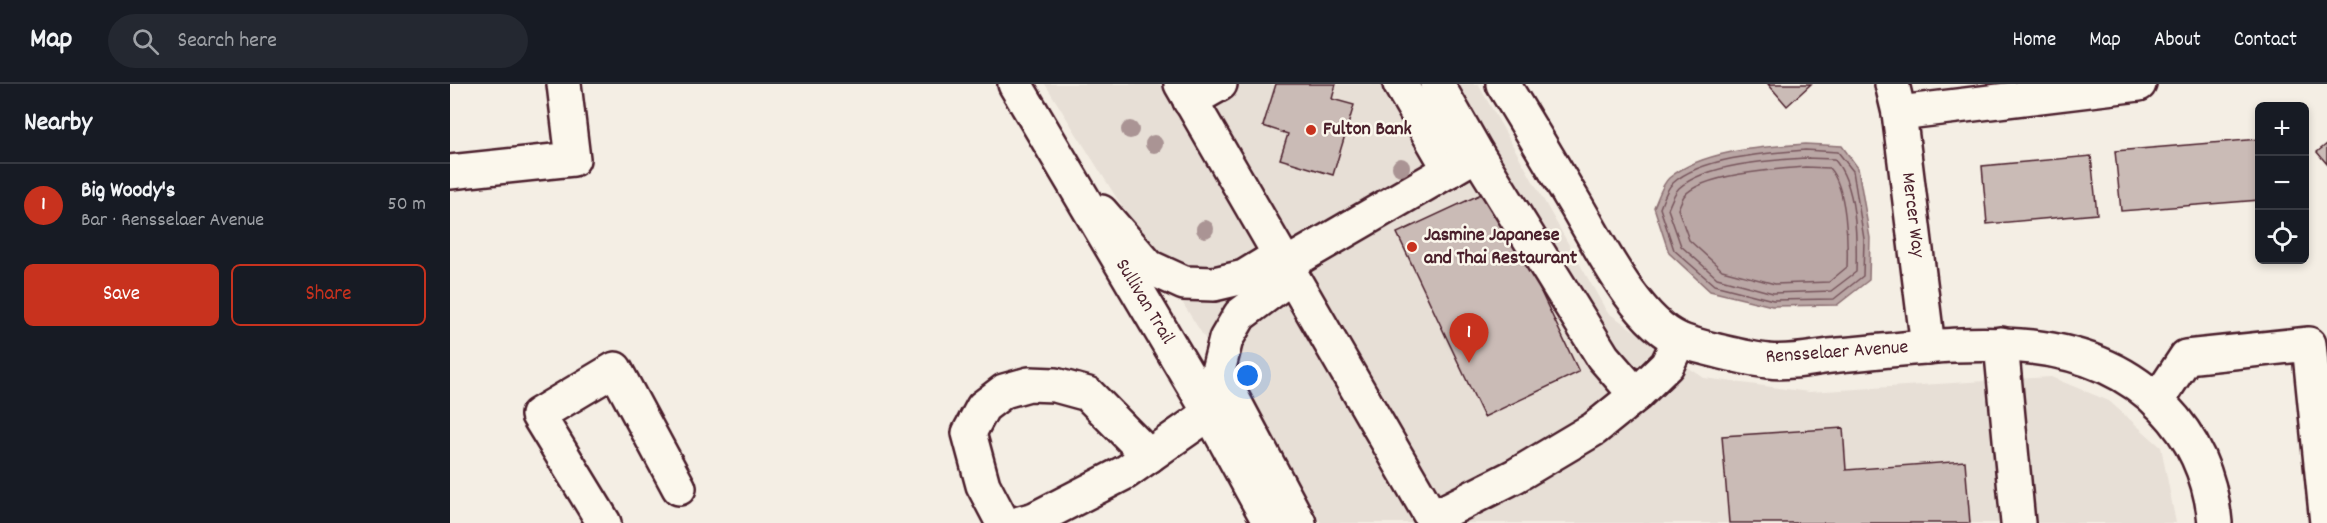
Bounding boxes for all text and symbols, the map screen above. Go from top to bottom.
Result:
search box [108,14,528,68]
text: Map [30,21,72,61]
icon: search [129,25,162,58]
text: Search here [177,26,277,57]
text: Home [2012,26,2056,56]
text: Map [2089,26,2121,56]
text: About [2154,26,2201,56]
text: Contact [2234,26,2297,56]
map controls [2255,102,2309,264]
button: + [2255,102,2309,156]
text: Nearby [24,105,92,142]
place label: Fulton Bank [1323,116,1412,144]
marker: Fulton Bank [1304,123,1318,137]
button: − [2255,156,2309,210]
street label: Mercer Way [1893,171,1931,260]
text: Big Woody's [81,176,175,207]
text: 1 [41,191,46,219]
text: 50 m [388,191,426,219]
text: Bar · Rensselaer Avenue [81,207,264,235]
button: locate [2255,210,2309,264]
place label: Jasmine Japanese and Thai Restaurant [1424,222,1578,273]
marker: Jasmine Japanese and Thai Restaurant [1405,240,1419,254]
street label: Sullivan Trail [1107,254,1181,350]
button: Save [24,264,219,326]
button: Share [231,264,426,326]
pin: 1 [1450,314,1488,363]
street label: Rensselaer Avenue [1765,334,1910,372]
your location [1233,361,1262,390]

